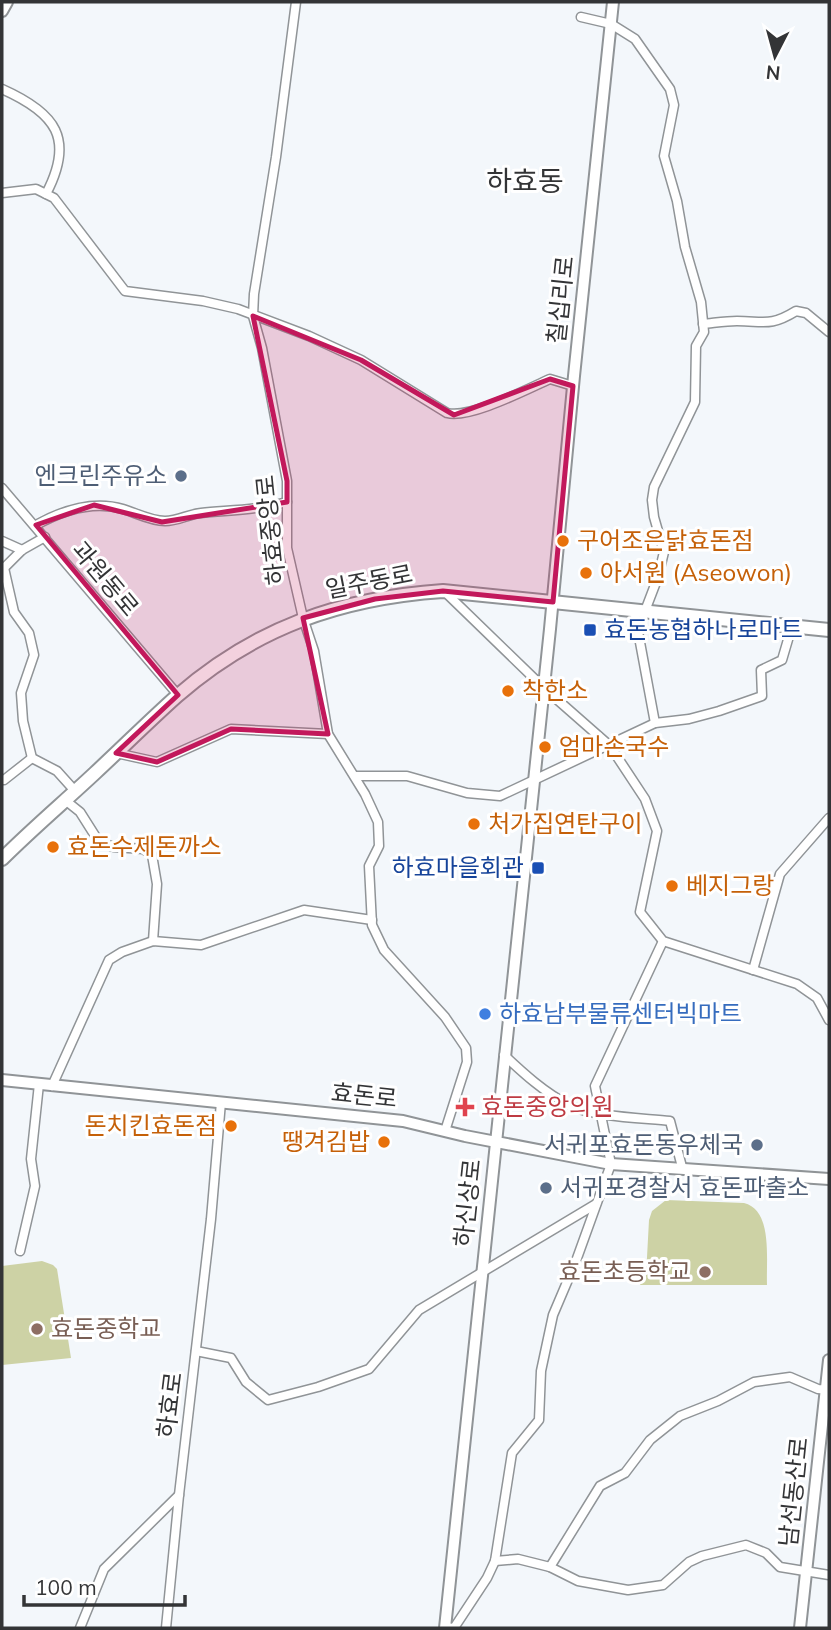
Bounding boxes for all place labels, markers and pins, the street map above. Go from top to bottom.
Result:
place label: 엔크린주유소 [35,460,167,490]
marker: 엔크린주유소 [173,468,189,484]
place label: 구어조은닭효돈점 [577,525,754,555]
marker: 구어조은닭효돈점 [555,533,571,549]
place label: 아서원 (Aseowon) [600,557,792,587]
marker: 아서원 (Aseowon) [578,565,594,581]
place label: 효돈농협하나로마트 [604,614,803,644]
marker: 효돈농협하나로마트 [582,622,598,638]
place label: 착한소 [522,675,588,705]
marker: 착한소 [500,683,516,699]
place label: 엄마손국수 [559,731,669,761]
marker: 엄마손국수 [537,739,553,755]
place label: 처가집연탄구이 [488,808,643,838]
marker: 처가집연탄구이 [466,816,482,832]
place label: 효돈수제돈까스 [67,831,222,861]
marker: 효돈수제돈까스 [45,839,61,855]
place label: 하효마을회관 [392,852,524,882]
marker: 하효마을회관 [530,860,546,876]
place label: 베지그랑 [686,870,774,900]
marker: 베지그랑 [664,878,680,894]
place label: 하효남부물류센터빅마트 [499,998,742,1028]
marker: 하효남부물류센터빅마트 [477,1006,493,1022]
place label: 효돈중앙의원 [481,1091,613,1121]
marker: 효돈중앙의원 [455,1097,475,1117]
place label: 돈치킨효돈점 [85,1110,217,1140]
marker: 돈치킨효돈점 [223,1118,239,1134]
place label: 땡겨김밥 [282,1126,370,1156]
place label: 서귀포효돈동우체국 [544,1129,743,1159]
marker: 땡겨김밥 [376,1134,392,1150]
marker: 서귀포효돈동우체국 [749,1137,765,1153]
place label: 서귀포경찰서 효돈파출소 [560,1172,809,1202]
marker: 서귀포경찰서 효돈파출소 [538,1180,554,1196]
place label: 효돈초등학교 [559,1256,691,1286]
marker: 효돈초등학교 [697,1264,713,1280]
place label: 효돈중학교 [51,1313,161,1343]
marker: 효돈중학교 [29,1321,45,1337]

